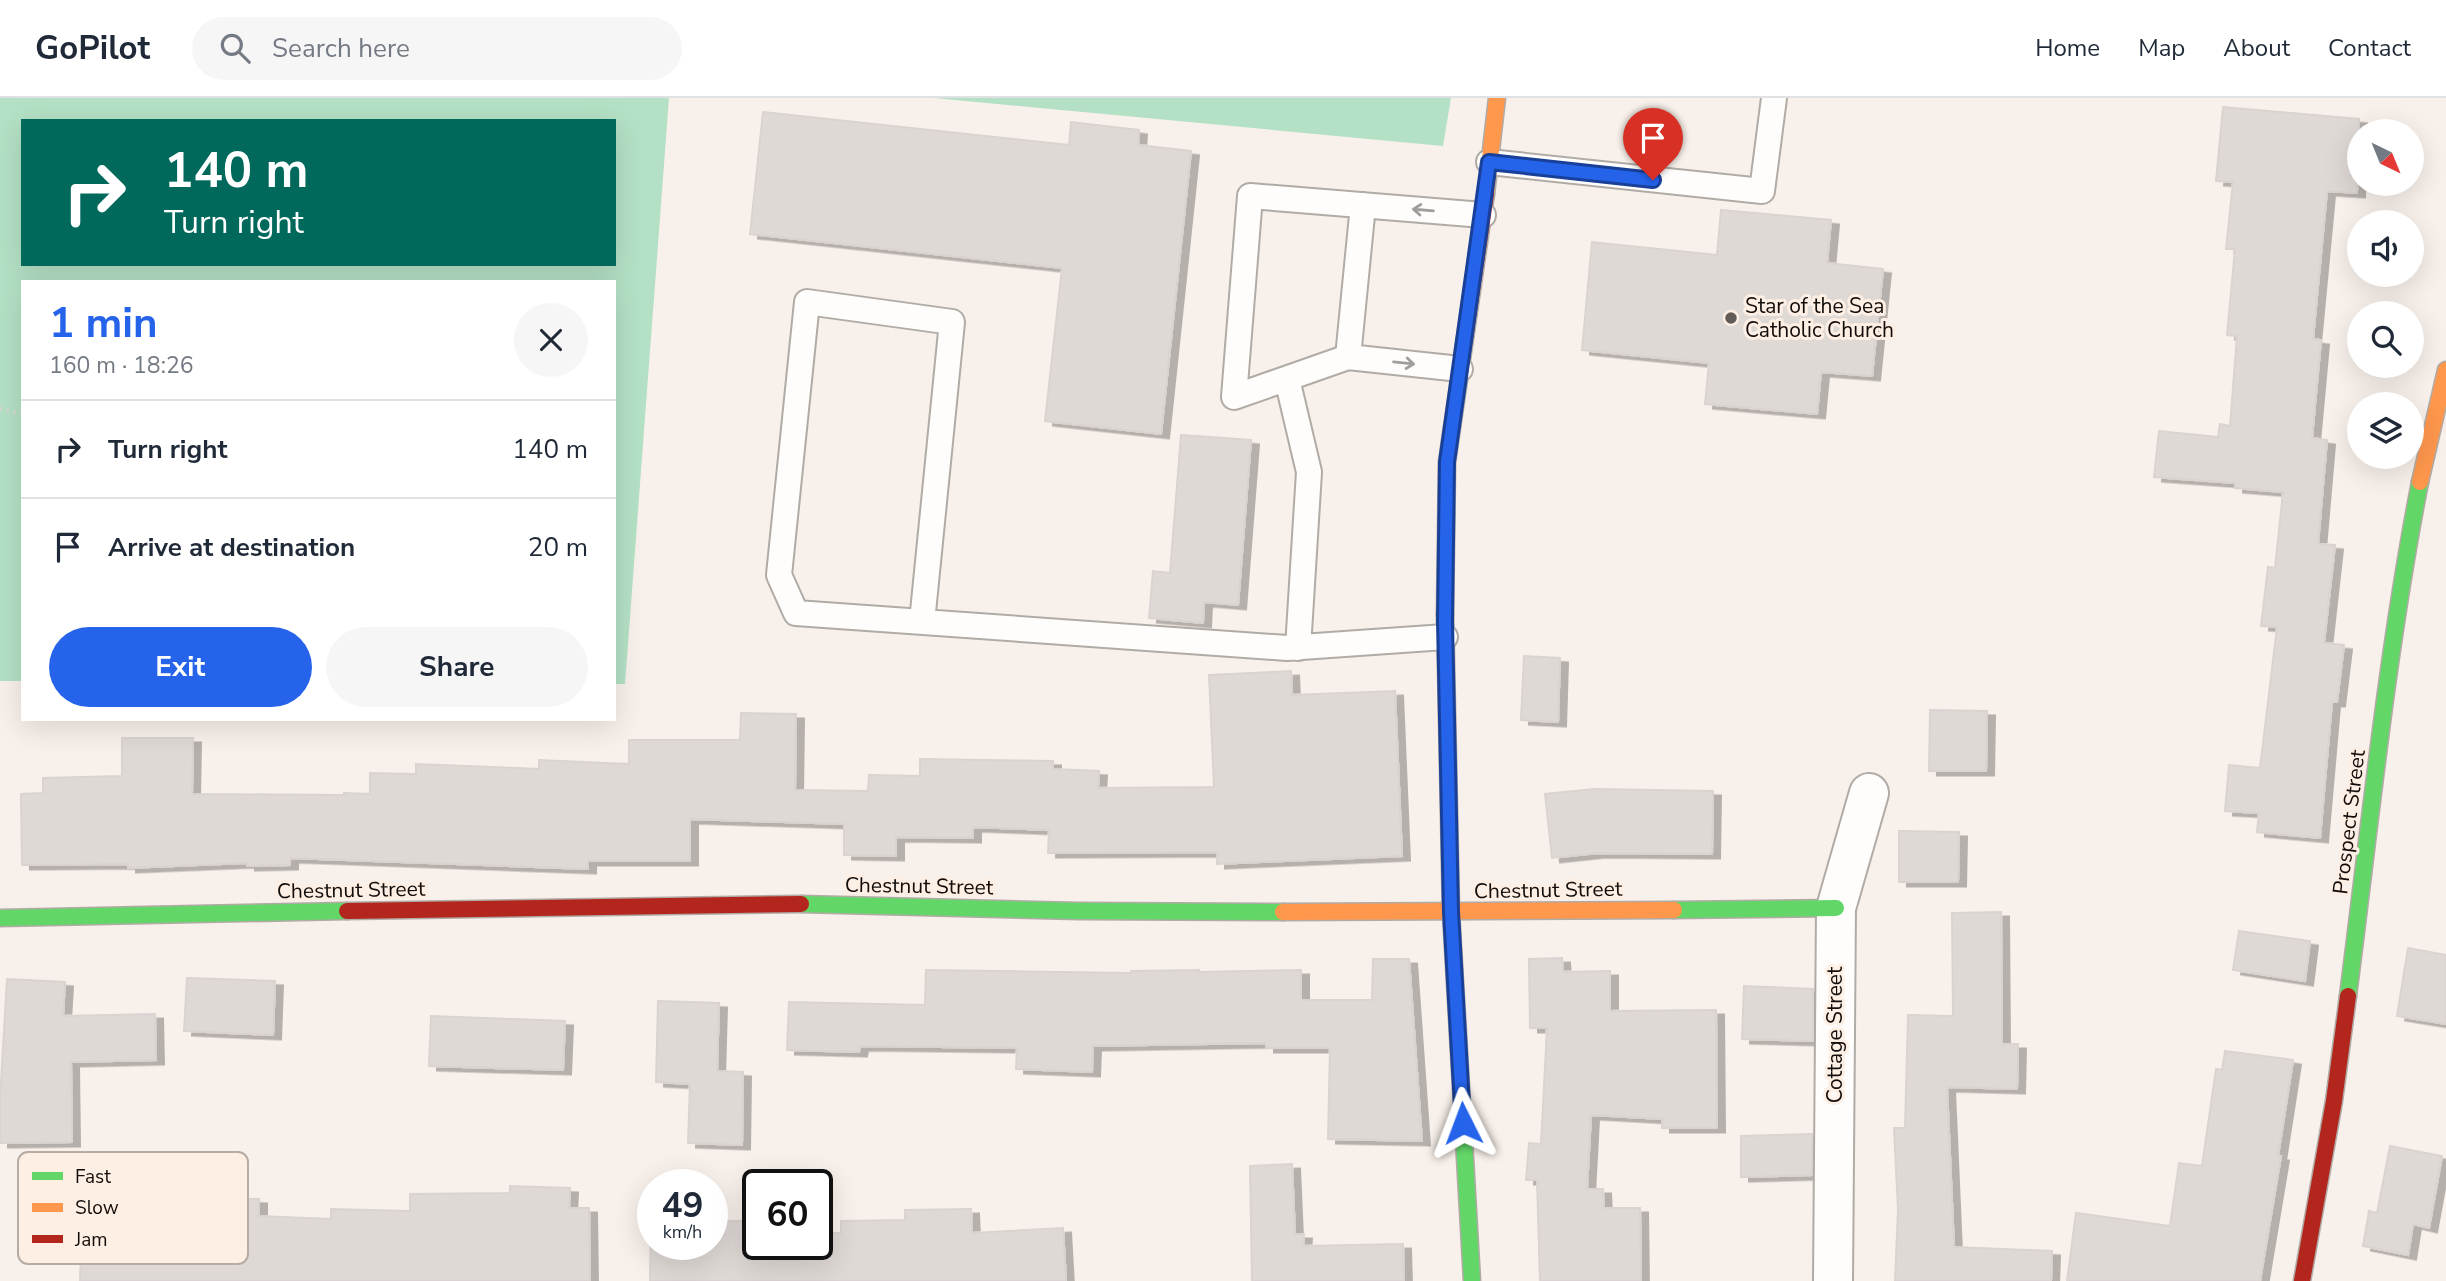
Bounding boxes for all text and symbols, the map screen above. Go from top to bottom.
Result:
search box [192,17,682,80]
text: GoPilot [35,26,150,71]
icon: search [216,29,254,67]
text: Search here [272,31,410,66]
text: Home [2035,32,2100,64]
text: Map [2138,32,2185,64]
text: About [2223,32,2290,64]
text: Contact [2328,32,2411,64]
pin [1623,108,1683,180]
icon: arrive [1634,119,1672,157]
north arrow [2347,119,2424,196]
map controls [2347,119,2424,469]
text: 140 m [164,137,308,204]
icon: right [49,147,140,238]
text: Turn right [164,201,304,244]
one-way arrow [1412,203,1435,216]
button: sound [2347,210,2424,287]
place label: Star of the Sea Catholic Church [1745,292,1894,344]
text: 1 min [49,295,158,352]
button: search [2347,301,2424,378]
button: close [514,303,588,377]
marker: Star of the Sea Catholic Church [1723,310,1739,326]
text: 160 m · 18:26 [49,350,194,381]
one-way arrow [1392,357,1415,370]
button: layers [2347,392,2424,469]
icon: right [49,430,87,468]
text: Turn right [108,432,227,467]
text: 140 m [512,432,588,467]
icon: arrive [49,528,87,566]
text: Arrive at destination [108,530,355,565]
text: 20 m [528,530,588,565]
button: Exit [49,627,312,707]
button: Share [326,627,588,707]
street label: Prospect Street [2326,747,2372,896]
street label: Chestnut Street [845,871,994,901]
street label: Chestnut Street [277,875,426,905]
street label: Chestnut Street [1474,875,1623,905]
street label: Cottage Street [1821,966,1849,1103]
position arrow [1426,1086,1500,1160]
legend [18,1152,248,1264]
text: Fast [75,1164,111,1190]
speed limit sign: 60 [742,1169,833,1260]
text: 49 [661,1182,704,1229]
text: Slow [75,1195,119,1221]
text: km/h [663,1220,702,1244]
text: Jam [74,1227,108,1253]

